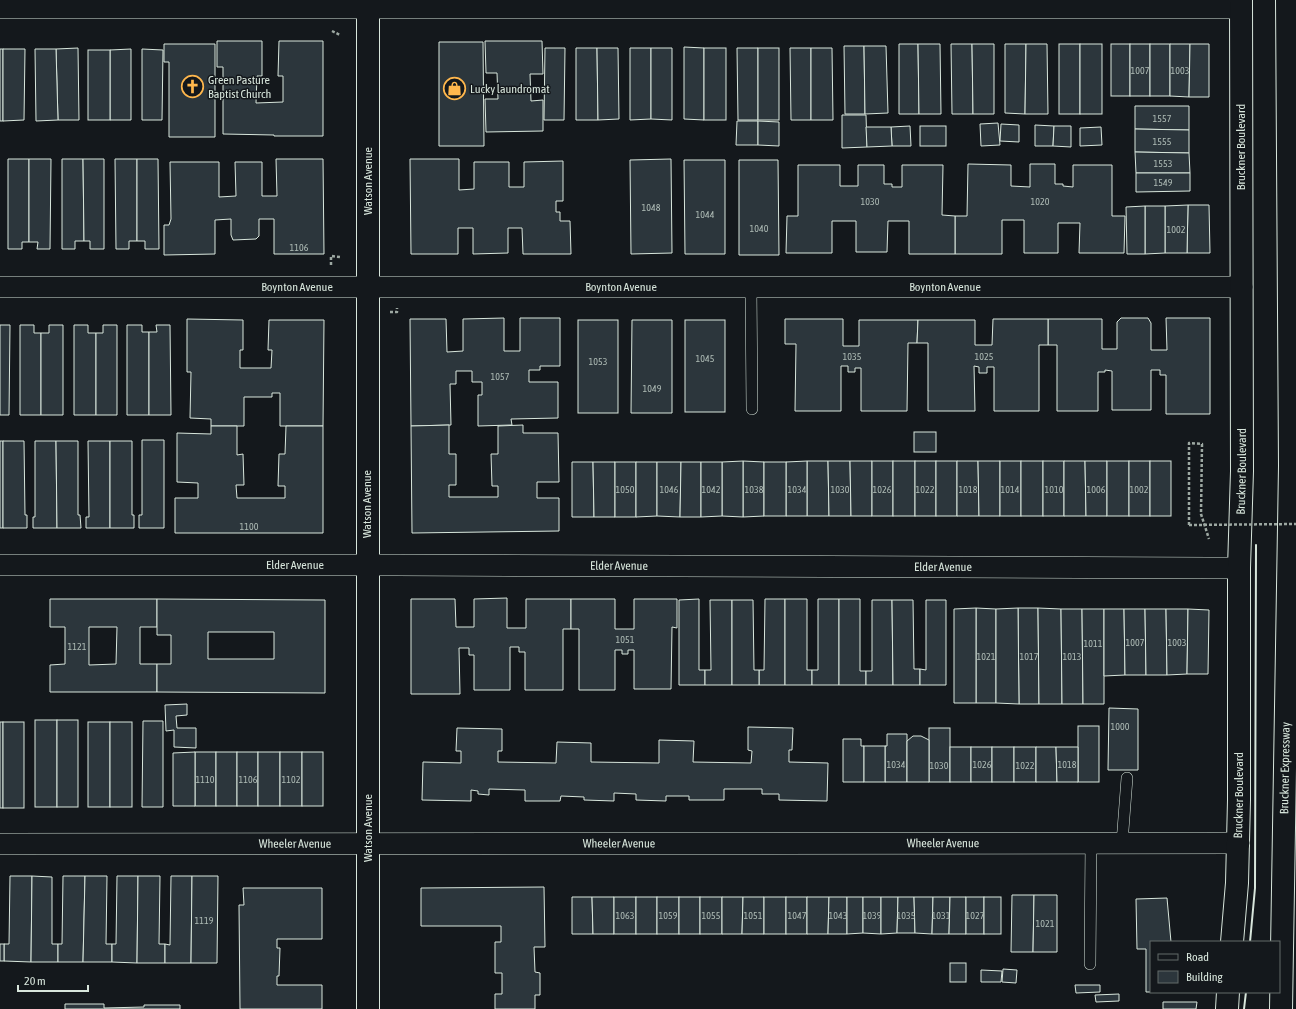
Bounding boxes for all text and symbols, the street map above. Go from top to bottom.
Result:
house number: 1007 [1131,65,1150,76]
house number: 1003 [1171,65,1190,76]
place label: Green Pasture Baptist Church [208,73,271,101]
church icon: Green Pasture Baptist Church [179,74,205,100]
shop icon: Lucky laundromat [442,76,468,102]
place label: Lucky laundromat [470,82,550,96]
street label: Bruckner Boulevard [1234,104,1248,190]
house number: 1557 [1153,113,1172,124]
house number: 1555 [1153,136,1172,147]
street label: Watson Avenue [361,147,375,215]
house number: 1553 [1154,158,1173,169]
house number: 1549 [1154,177,1173,188]
house number: 1030 [861,196,880,207]
house number: 1020 [1031,196,1050,207]
house number: 1048 [642,202,661,213]
house number: 1044 [696,209,715,220]
house number: 1040 [750,223,769,234]
house number: 1002 [1167,224,1186,235]
house number: 1106 [290,242,309,253]
street label: Boynton Avenue [261,280,333,294]
street label: Boynton Avenue [585,280,657,294]
street label: Boynton Avenue [909,280,981,294]
house number: 1035 [843,351,862,362]
house number: 1025 [975,351,994,362]
house number: 1045 [696,353,715,364]
house number: 1053 [589,356,608,367]
house number: 1057 [491,371,510,382]
house number: 1049 [643,383,662,394]
street label: Bruckner Boulevard [1234,428,1249,515]
street label: Watson Avenue [360,470,374,538]
house number: 1050 [616,484,635,495]
house number: 1046 [660,484,679,495]
house number: 1042 [702,484,721,495]
house number: 1038 [745,484,764,495]
house number: 1034 [788,484,807,495]
house number: 1030 [831,484,850,495]
house number: 1026 [873,484,892,495]
house number: 1022 [916,484,935,495]
house number: 1018 [959,484,978,495]
house number: 1014 [1001,484,1020,495]
house number: 1010 [1045,484,1064,495]
house number: 1006 [1087,484,1106,495]
house number: 1002 [1130,484,1149,495]
house number: 1100 [240,521,259,532]
street label: Elder Avenue [266,558,324,572]
street label: Elder Avenue [590,559,648,573]
street label: Elder Avenue [914,560,972,574]
house number: 1051 [616,634,635,645]
house number: 1007 [1126,637,1145,648]
house number: 1003 [1168,637,1187,648]
house number: 1011 [1084,638,1103,649]
house number: 1121 [68,641,87,652]
house number: 1021 [977,651,996,662]
house number: 1017 [1020,651,1039,662]
house number: 1013 [1063,651,1082,662]
house number: 1000 [1111,721,1130,732]
street label: Bruckner Expressway [1277,722,1293,814]
street label: Bruckner Boulevard [1231,752,1246,839]
house number: 1034 [887,759,906,770]
house number: 1026 [973,759,992,770]
house number: 1018 [1058,759,1077,770]
house number: 1030 [930,760,949,771]
house number: 1022 [1016,760,1035,771]
house number: 1110 [196,774,215,785]
house number: 1106 [239,774,258,785]
house number: 1102 [282,774,301,785]
street label: Watson Avenue [361,794,375,862]
street label: Wheeler Avenue [583,836,655,851]
street label: Wheeler Avenue [907,836,979,850]
street label: Wheeler Avenue [259,837,331,851]
house number: 1063 [616,910,635,921]
house number: 1059 [659,910,678,921]
house number: 1055 [702,910,721,921]
house number: 1051 [744,910,763,921]
house number: 1047 [788,910,807,921]
house number: 1043 [829,910,848,921]
house number: 1039 [863,910,882,921]
house number: 1035 [897,910,916,921]
house number: 1031 [932,910,951,921]
house number: 1027 [966,910,985,921]
house number: 1119 [195,915,214,926]
house number: 1021 [1036,918,1055,929]
legend [1150,941,1280,993]
text: Road [1186,950,1209,964]
scale bar [18,967,88,993]
text: Building [1186,970,1224,984]
text: 20 m [24,974,46,988]

